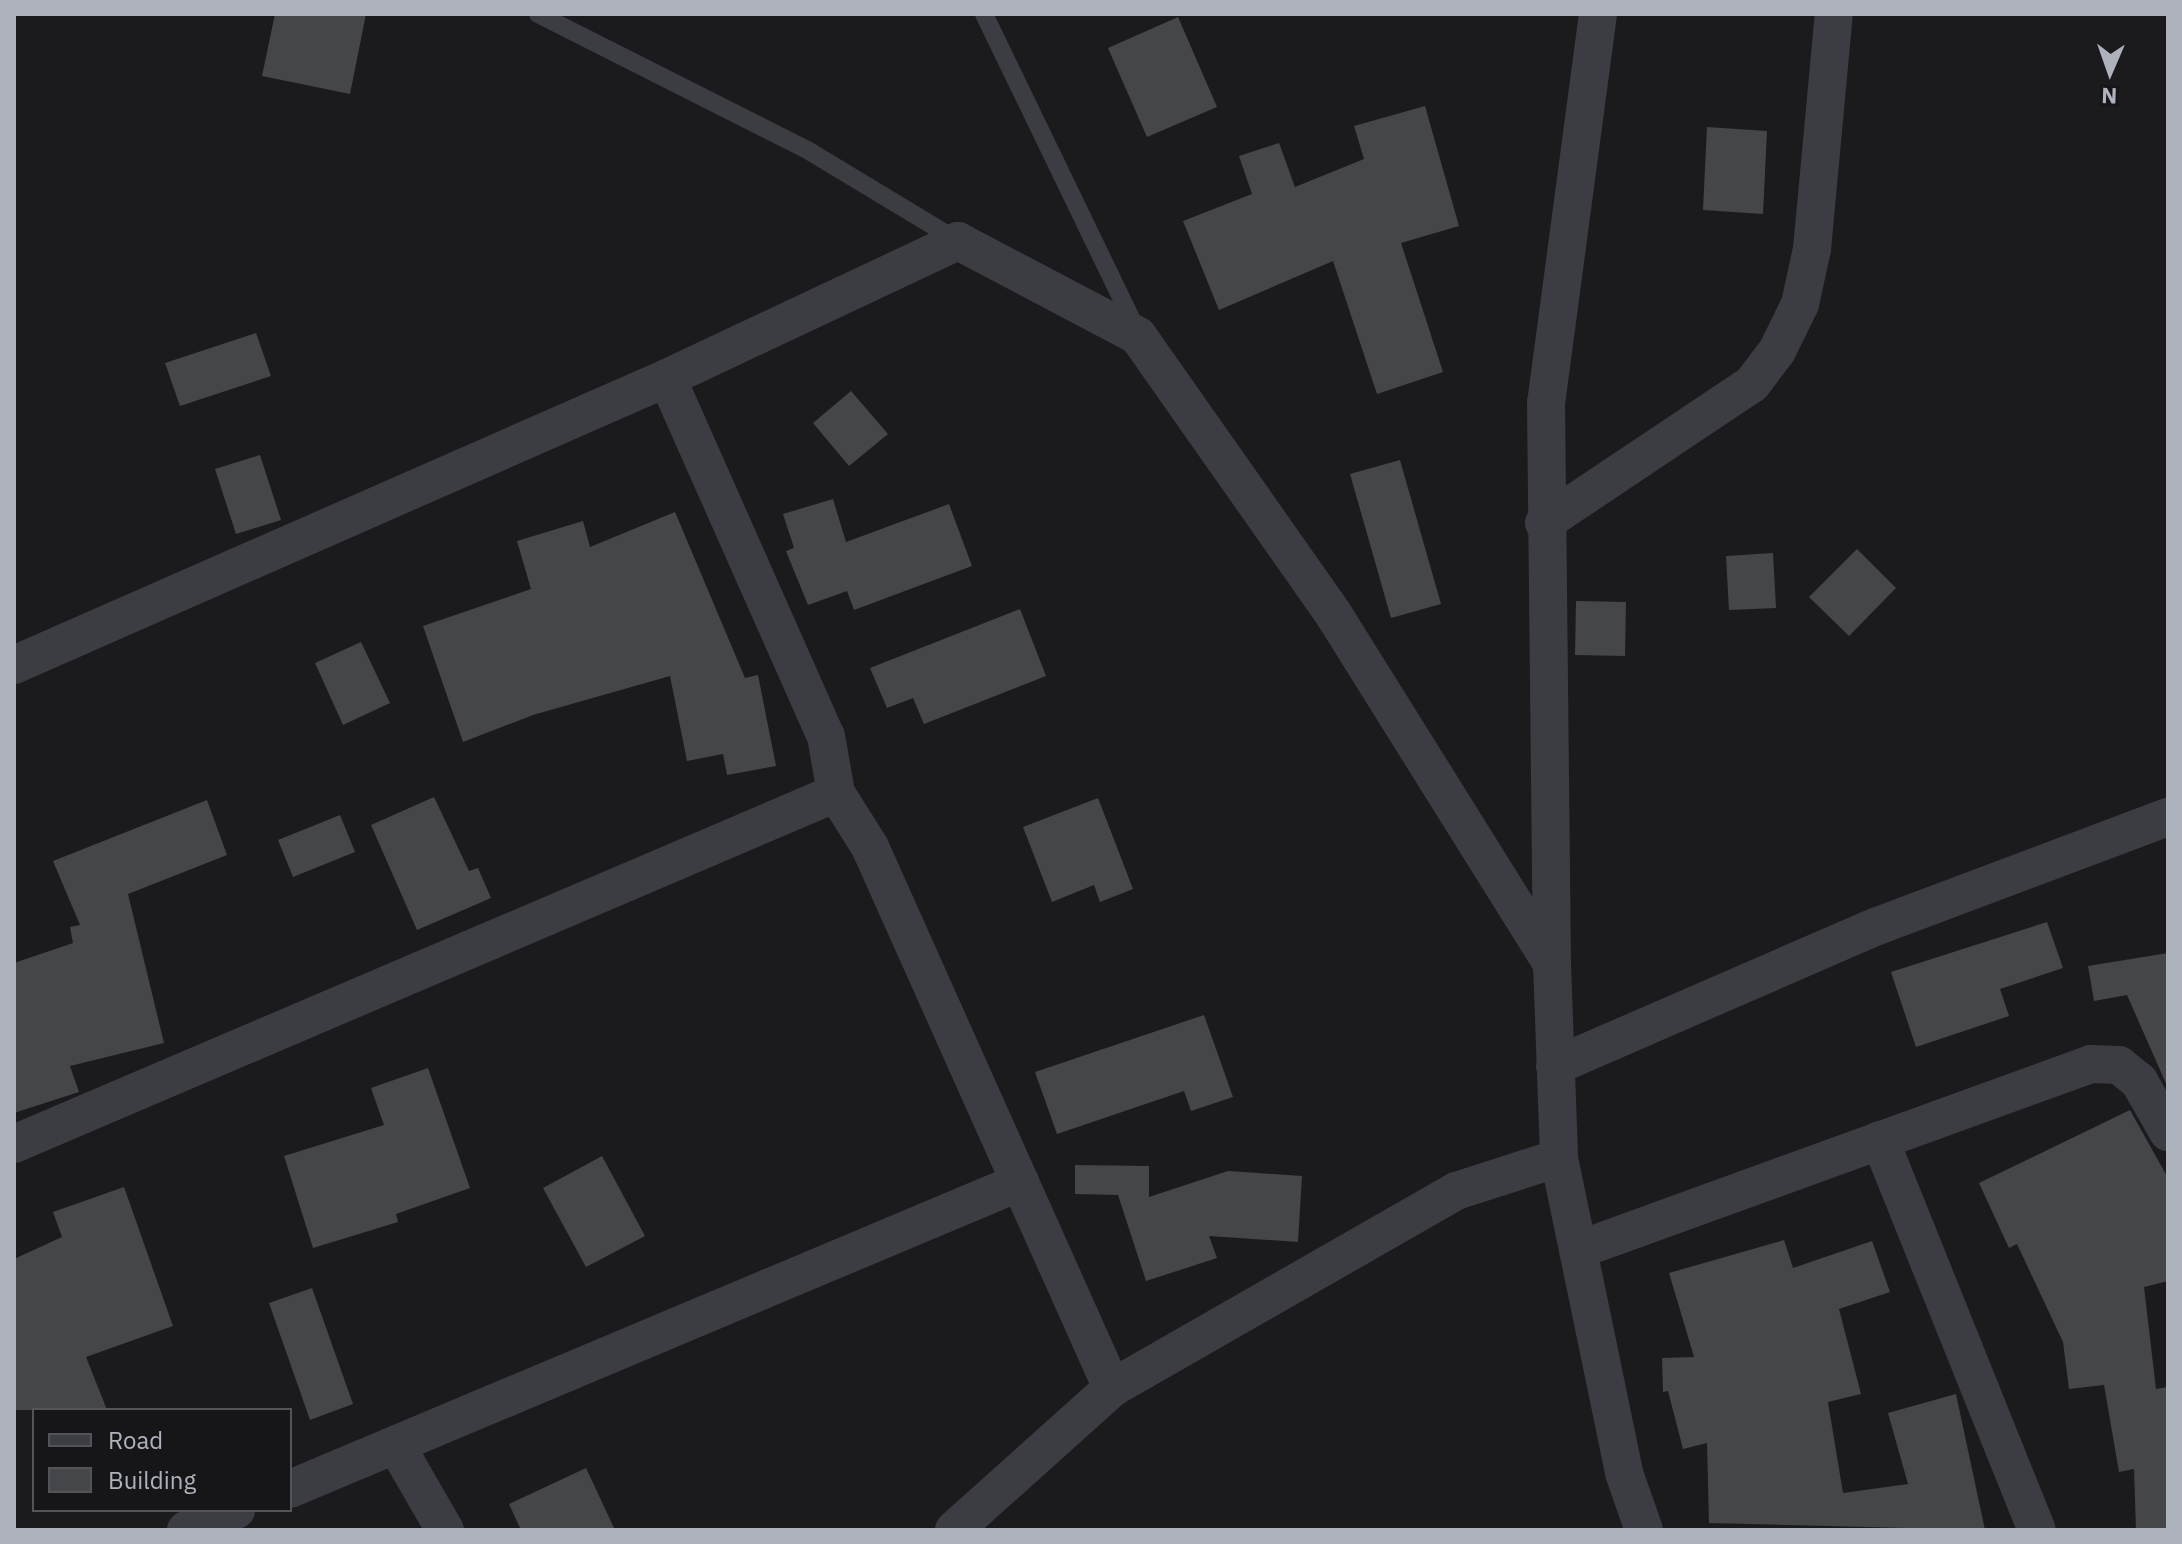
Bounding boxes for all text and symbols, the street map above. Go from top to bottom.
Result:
north arrow [2070,32,2150,112]
text: N [2101,82,2118,111]
legend [32,1408,292,1512]
text: Road [108,1424,163,1456]
text: Building [108,1464,196,1496]

